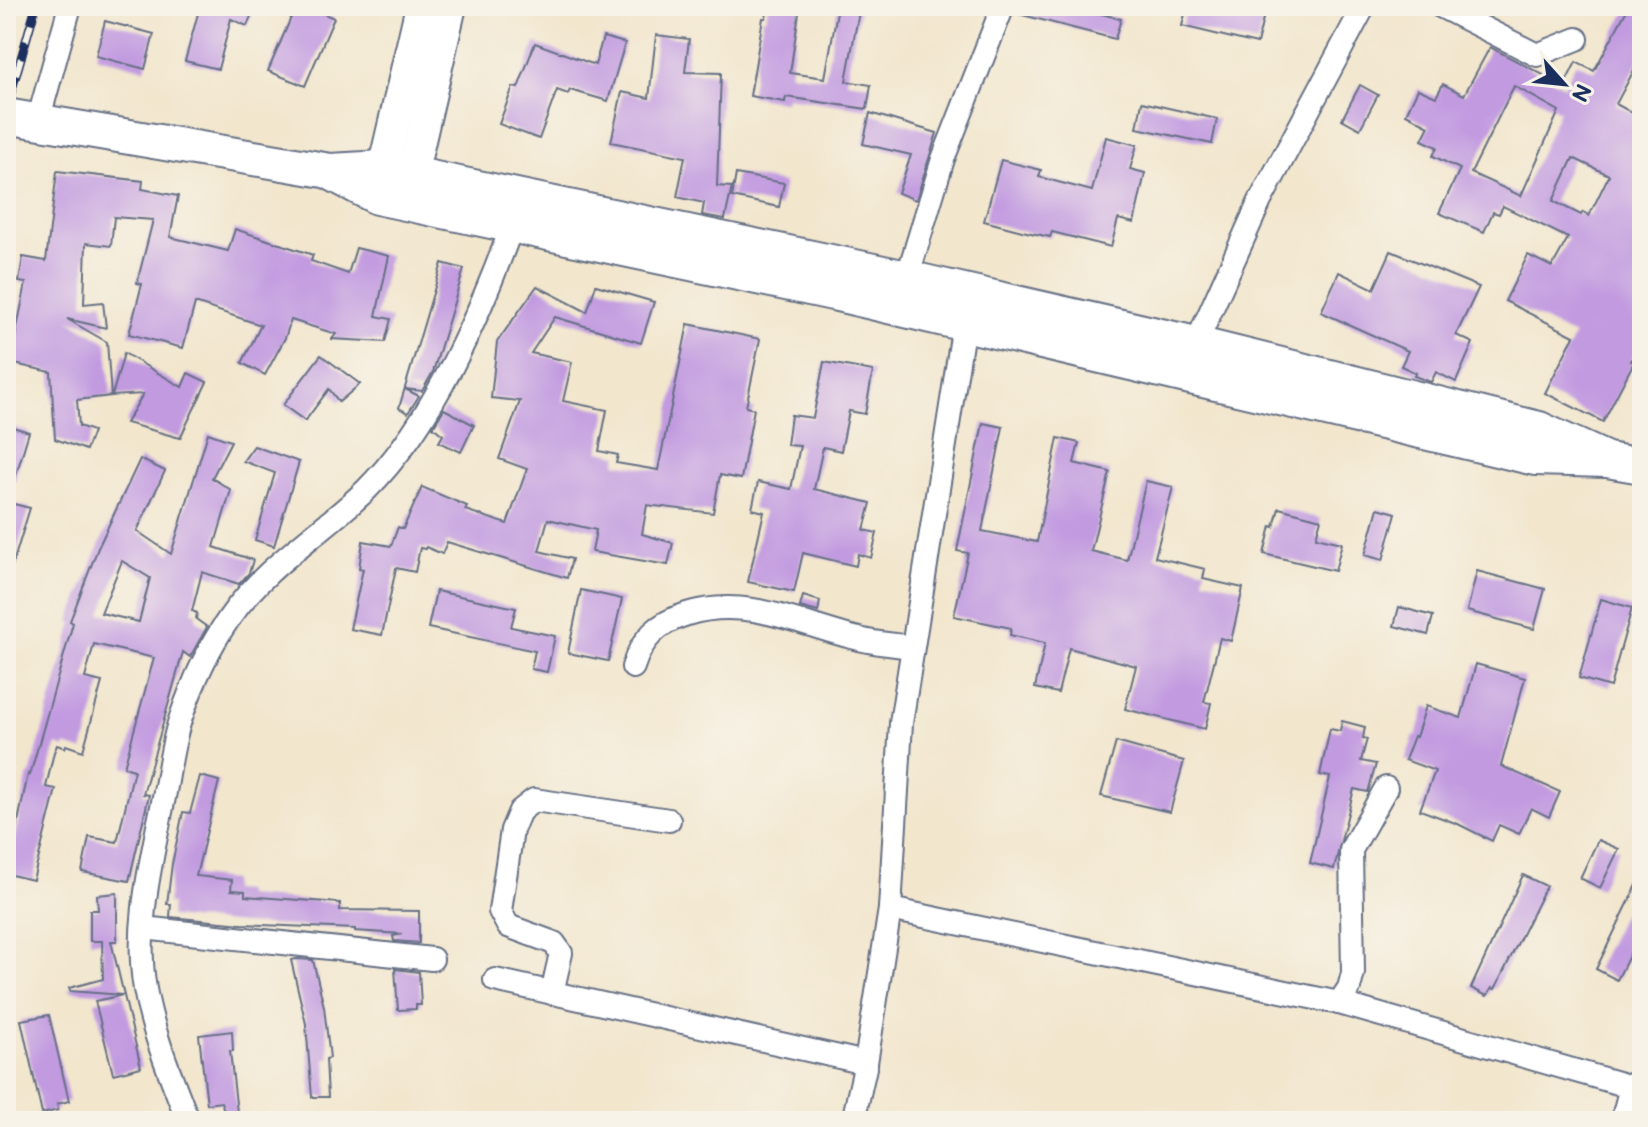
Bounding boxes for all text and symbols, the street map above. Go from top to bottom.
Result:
north arrow [1524,44,1604,124]
text: N [1565,79,1596,106]

